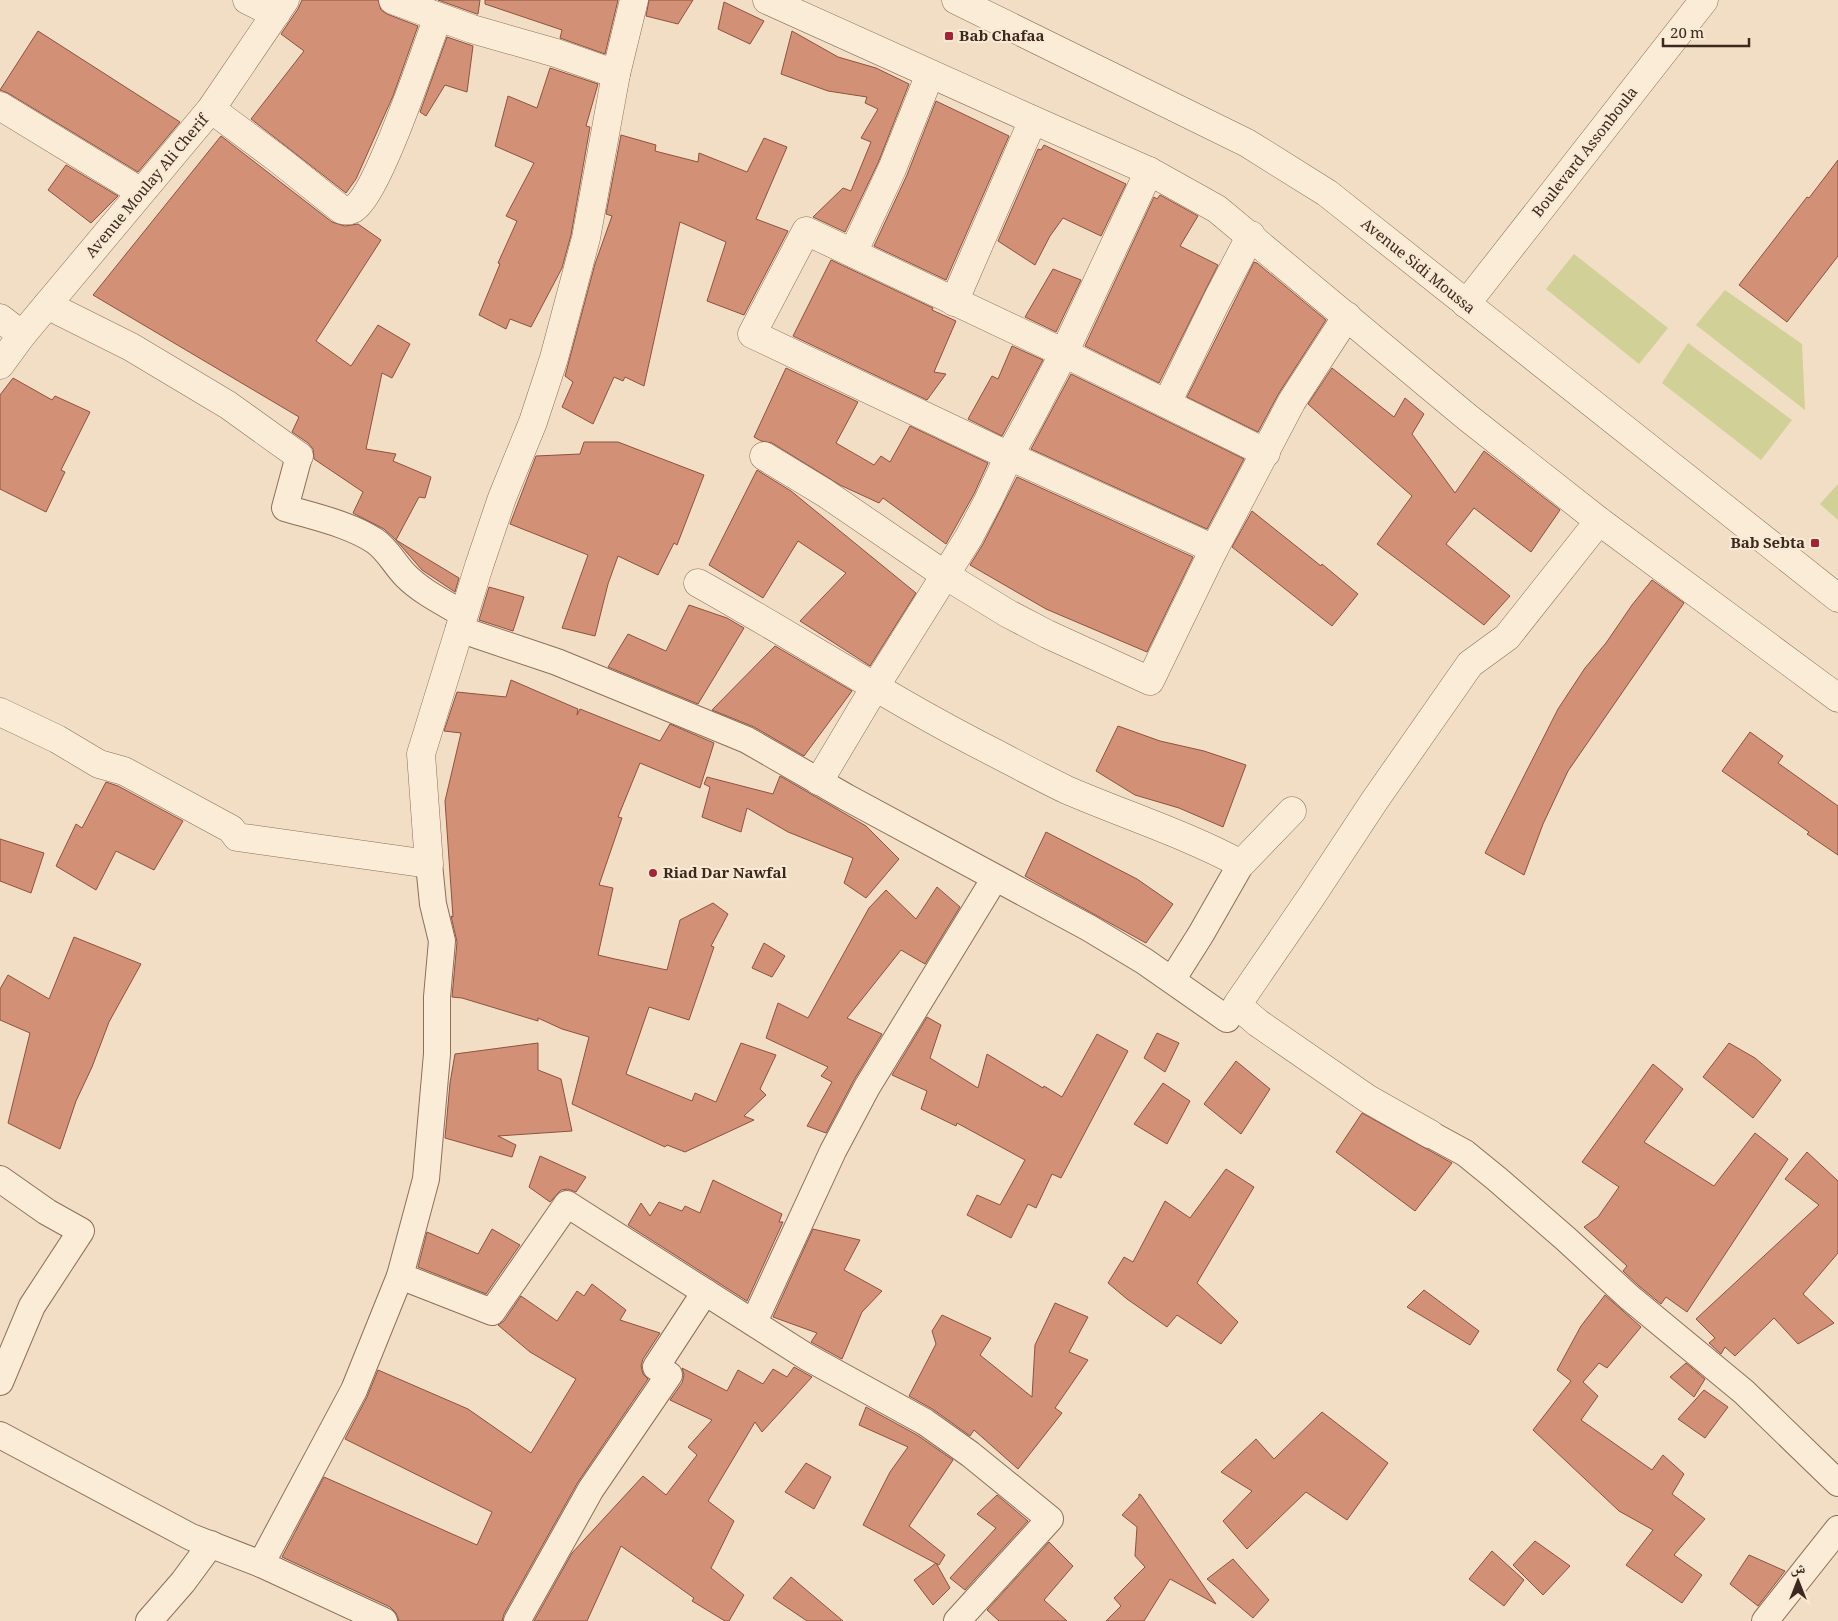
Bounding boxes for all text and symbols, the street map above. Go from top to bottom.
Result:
scale bar [1663,15,1749,47]
text: 20 m [1670,22,1704,48]
place label: Bab Chafaa [959,25,1045,51]
marker: Bab Chafaa [943,30,955,42]
street label: Boulevard Assonboula [1527,82,1646,224]
street label: Avenue Moulay Ali Cherif [80,108,218,265]
street label: Avenue Sidi Moussa [1354,213,1480,322]
place label: Bab Sebta [1730,532,1805,558]
marker: Bab Sebta [1809,537,1821,549]
place label: Riad Dar Nawfal [663,862,787,888]
marker: Riad Dar Nawfal [647,867,659,879]
north arrow [1773,1556,1823,1606]
text: ش [1791,1558,1806,1582]

